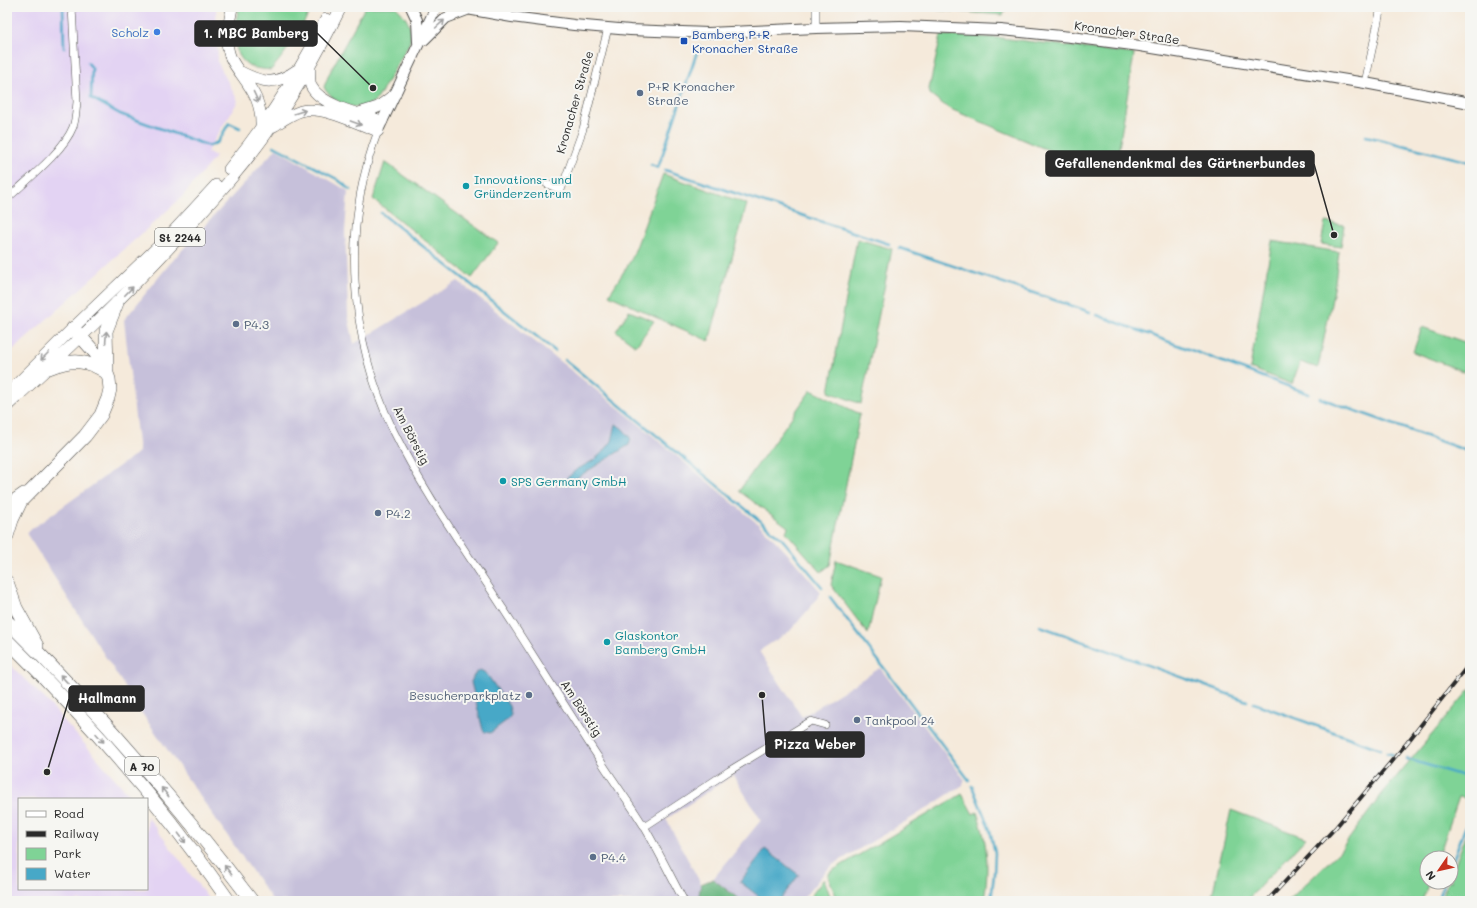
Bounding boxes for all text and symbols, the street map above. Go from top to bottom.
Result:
street label: Kronacher Straße [1073,17,1181,47]
one-way arrow [435,19,446,28]
callout: 1. MBC Bamberg [195,21,317,46]
place label: Scholz [112,24,149,40]
text: 1. MBC Bamberg [203,24,309,41]
place label: Bamberg P+R Kronacher Straße [692,26,798,56]
marker: Scholz [152,27,162,37]
marker: Bamberg P+R Kronacher Straße [679,36,689,46]
street label: Kronacher Straße [552,49,596,155]
place label: P+R Kronacher Straße [648,78,735,108]
marker: P+R Kronacher Straße [635,88,645,98]
one-way arrow [253,91,260,103]
one-way arrow [294,108,307,115]
one-way arrow [349,119,361,127]
callout: Gefallenendenkmal des Gärtnerbundes [1046,151,1314,176]
text: Gefallenendenkmal des Gärtnerbundes [1054,154,1306,171]
place label: Innovations- und Gründerzentrum [474,171,572,201]
marker: Innovations- und Gründerzentrum [461,181,471,191]
road number: St 2244 [155,228,205,246]
one-way arrow [124,286,134,296]
place label: P4.3 [244,316,269,332]
marker: P4.3 [231,319,241,329]
one-way arrow [103,331,110,344]
one-way arrow [40,351,50,361]
street label: Am Börstig [390,403,434,467]
place label: SPS Germany GmbH [511,473,626,489]
marker: SPS Germany GmbH [498,476,508,486]
place label: P4.2 [386,505,411,521]
marker: P4.2 [373,508,383,518]
place label: Glaskontor Bamberg GmbH [615,627,706,657]
marker: Glaskontor Bamberg GmbH [602,637,612,647]
one-way arrow [59,674,68,684]
street label: Am Börstig [558,677,606,739]
callout: Hallmann [69,686,144,711]
place label: Besucherparkplatz [409,687,521,703]
text: Hallmann [78,689,136,706]
marker: Besucherparkplatz [524,690,534,700]
place label: Tankpool 24 [865,712,934,728]
marker: Tankpool 24 [852,715,862,725]
callout: Pizza Weber [766,732,864,757]
one-way arrow [95,733,104,743]
text: Pizza Weber [774,735,856,752]
road number: A 70 [125,757,159,775]
one-way arrow [161,786,170,797]
legend [18,798,148,890]
text: Road [54,805,84,821]
text: Railway [54,825,99,841]
one-way arrow [178,833,186,844]
text: Park [54,845,81,861]
place label: P4.4 [601,849,626,865]
north arrow [1419,850,1459,890]
marker: P4.4 [588,852,598,862]
text: Water [54,865,91,881]
one-way arrow [224,865,232,876]
text: N [1422,868,1439,884]

